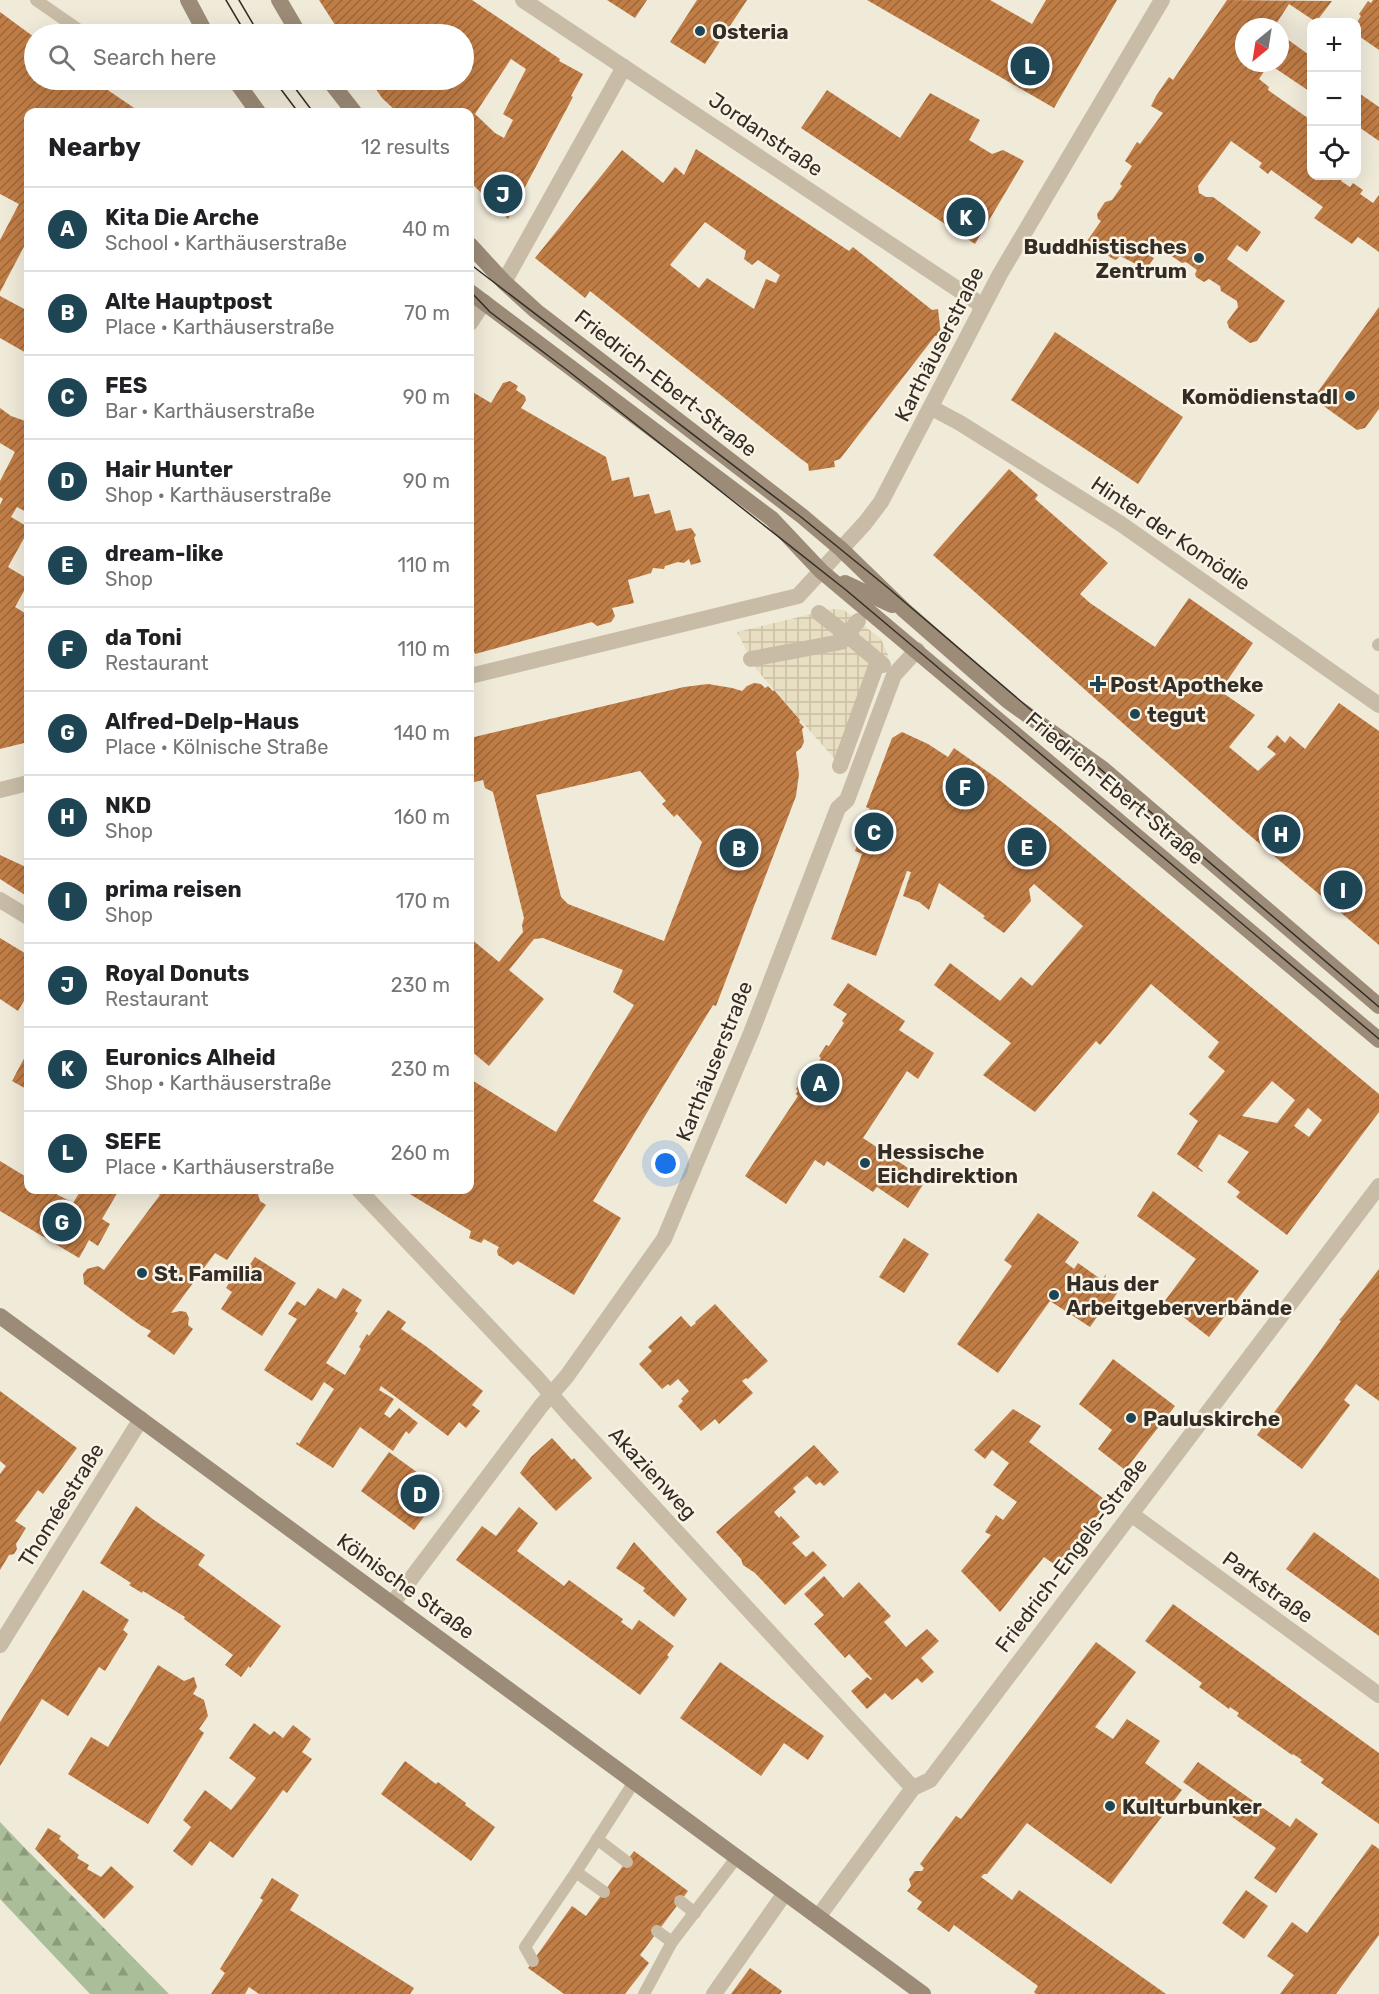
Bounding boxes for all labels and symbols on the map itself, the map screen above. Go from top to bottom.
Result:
north arrow [1235,18,1289,72]
place label: Osteria [712,19,789,44]
marker: Osteria [693,24,707,38]
pin: L [1010,44,1050,88]
street label: Jordanstraße [704,87,828,181]
pin: J [484,172,522,216]
pin: K [946,194,986,240]
place label: Buddhistisches Zentrum [1023,234,1187,283]
marker: Buddhistisches Zentrum [1192,251,1206,265]
street label: Karthäuserstraße [889,263,989,425]
street label: Friedrich-Ebert-Straße [570,304,762,462]
place label: Komödienstadl [1182,384,1338,409]
marker: Komödienstadl [1343,389,1357,403]
street label: Hinter der Komödie [1087,471,1255,595]
place label: Post Apotheke [1110,672,1263,697]
marker: Post Apotheke [1091,677,1105,691]
place label: tegut [1147,702,1206,727]
street label: Friedrich-Ebert-Straße [1021,706,1209,870]
marker: tegut [1128,707,1142,721]
pin: F [946,764,984,810]
pin: C [854,810,894,854]
pin: H [1262,812,1300,856]
pin: E [1008,824,1046,870]
pin: B [720,826,758,870]
pin: I [1324,868,1362,912]
street label: Karthäuserstraße [671,977,757,1145]
pin: A [800,1060,840,1106]
place label: Hessische Eichdirektion [877,1139,1018,1188]
your location [651,1149,680,1178]
marker: Hessische Eichdirektion [858,1156,872,1170]
pin: G [42,1200,82,1244]
place label: St. Familia [154,1261,263,1286]
marker: St. Familia [135,1266,149,1280]
place label: Haus der Arbeitgeberverbände [1066,1271,1292,1320]
marker: Haus der Arbeitgeberverbände [1047,1288,1061,1302]
place label: Pauluskirche [1143,1406,1280,1431]
marker: Pauluskirche [1124,1411,1138,1425]
street label: Akazienweg [604,1422,702,1524]
street label: Thoméestraße [13,1439,109,1571]
street label: Friedrich-Engels-Straße [990,1453,1152,1657]
pin: D [400,1472,440,1516]
street label: Kölnische Straße [332,1528,480,1644]
street label: Parkstraße [1218,1546,1318,1628]
place label: Kulturbunker [1122,1794,1262,1819]
marker: Kulturbunker [1103,1799,1117,1813]

